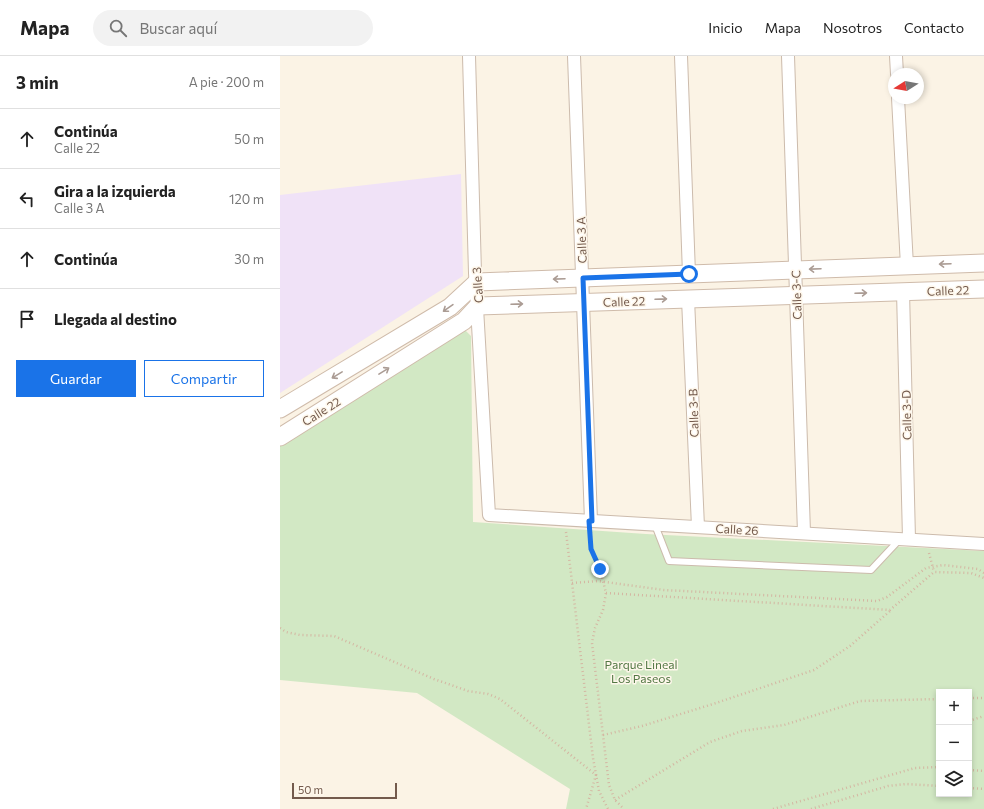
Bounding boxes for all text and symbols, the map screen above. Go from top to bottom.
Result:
search box [93,10,373,46]
text: Mapa [20,16,69,39]
icon: search [107,17,129,39]
text: Buscar aquí [139,19,217,37]
text: Inicio [708,19,743,36]
text: Mapa [765,19,801,36]
text: Nosotros [823,19,882,36]
text: Contacto [904,19,964,36]
north arrow [888,68,924,104]
text: 3 min [16,72,59,93]
text: A pie · 200 m [189,74,264,90]
text: Continúa [54,122,118,140]
icon: ahead [16,128,38,150]
text: 50 m [234,131,264,147]
text: Calle 22 [54,140,100,156]
text: Gira a la izquierda [54,182,176,200]
icon: left [16,188,38,210]
text: 120 m [229,191,264,207]
text: Calle 3 A [54,200,105,216]
street label: Calle 3 A [573,216,589,264]
icon: ahead [16,248,38,270]
text: Continúa [54,250,118,268]
text: 30 m [234,251,264,267]
one-way arrow [939,261,952,268]
route start [680,265,698,283]
street label: Calle 3 [469,266,485,303]
one-way arrow [809,266,822,273]
street label: Calle 3-C [788,270,804,320]
one-way arrow [553,275,566,283]
street label: Calle 22 [927,282,970,298]
one-way arrow [854,289,867,297]
street label: Calle 22 [603,293,646,309]
one-way arrow [654,296,667,303]
one-way arrow [510,301,523,308]
one-way arrow [442,304,453,312]
icon: arrive [16,308,38,330]
text: Llegada al destino [54,310,177,328]
button: Guardar [16,360,136,397]
button: Compartir [144,360,264,397]
one-way arrow [378,367,389,375]
one-way arrow [331,371,342,379]
street label: Calle 3-B [685,388,701,438]
street label: Calle 3-D [899,390,913,440]
street label: Calle 22 [299,394,343,428]
street label: Calle 26 [715,521,759,537]
route end [591,560,609,578]
park label: Parque Lineal Los Paseos [604,657,678,685]
map controls [936,689,972,797]
button: + [936,689,972,725]
button: − [936,725,972,761]
button: layers [936,761,972,797]
scale bar [292,781,397,800]
text: 50 m [298,783,323,796]

